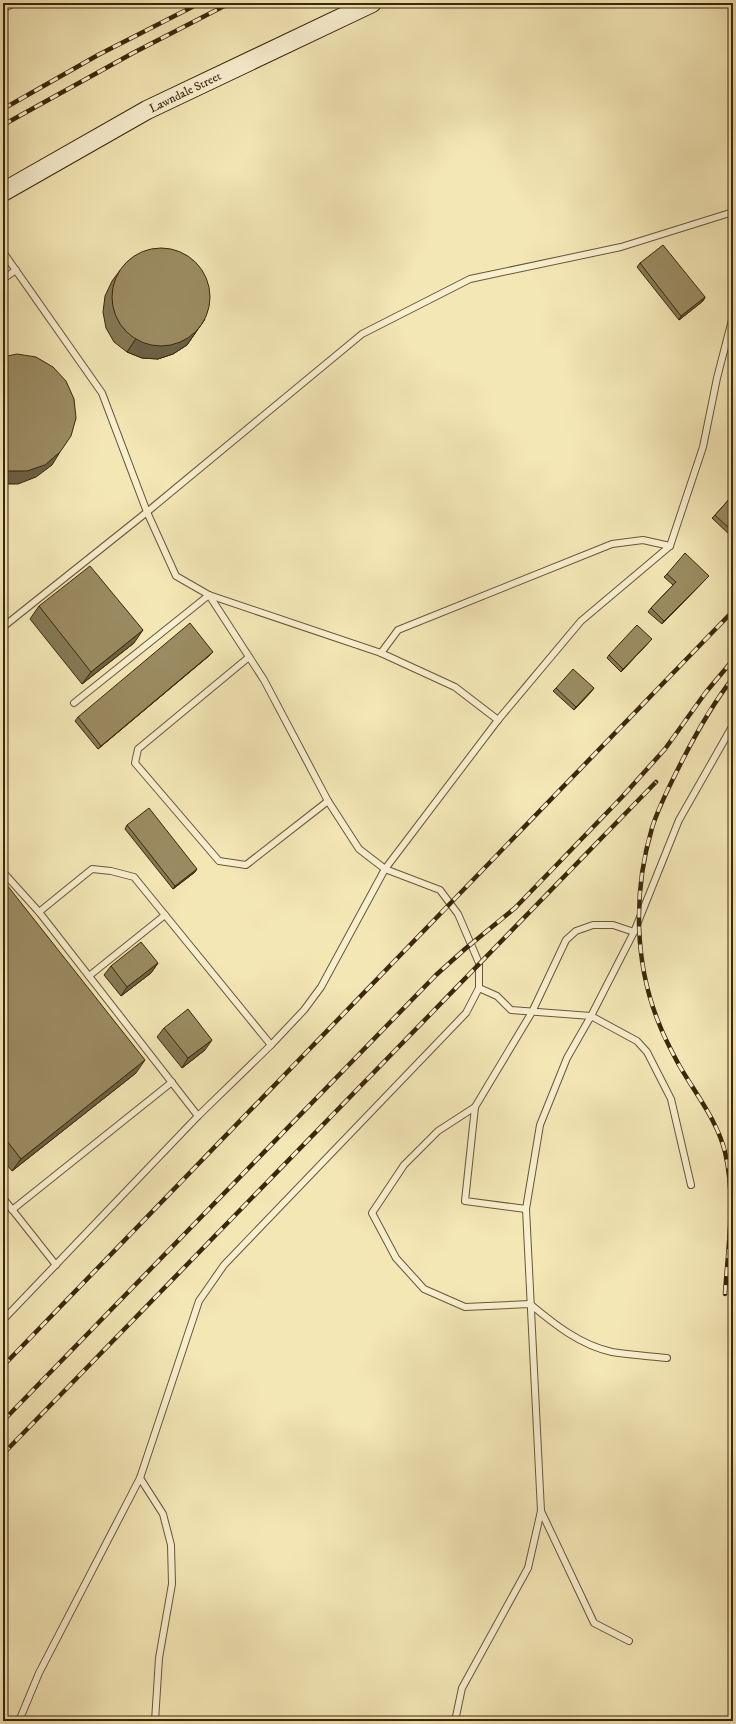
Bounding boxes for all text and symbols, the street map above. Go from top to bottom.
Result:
street label: Lawndale Street [147,69,224,116]

